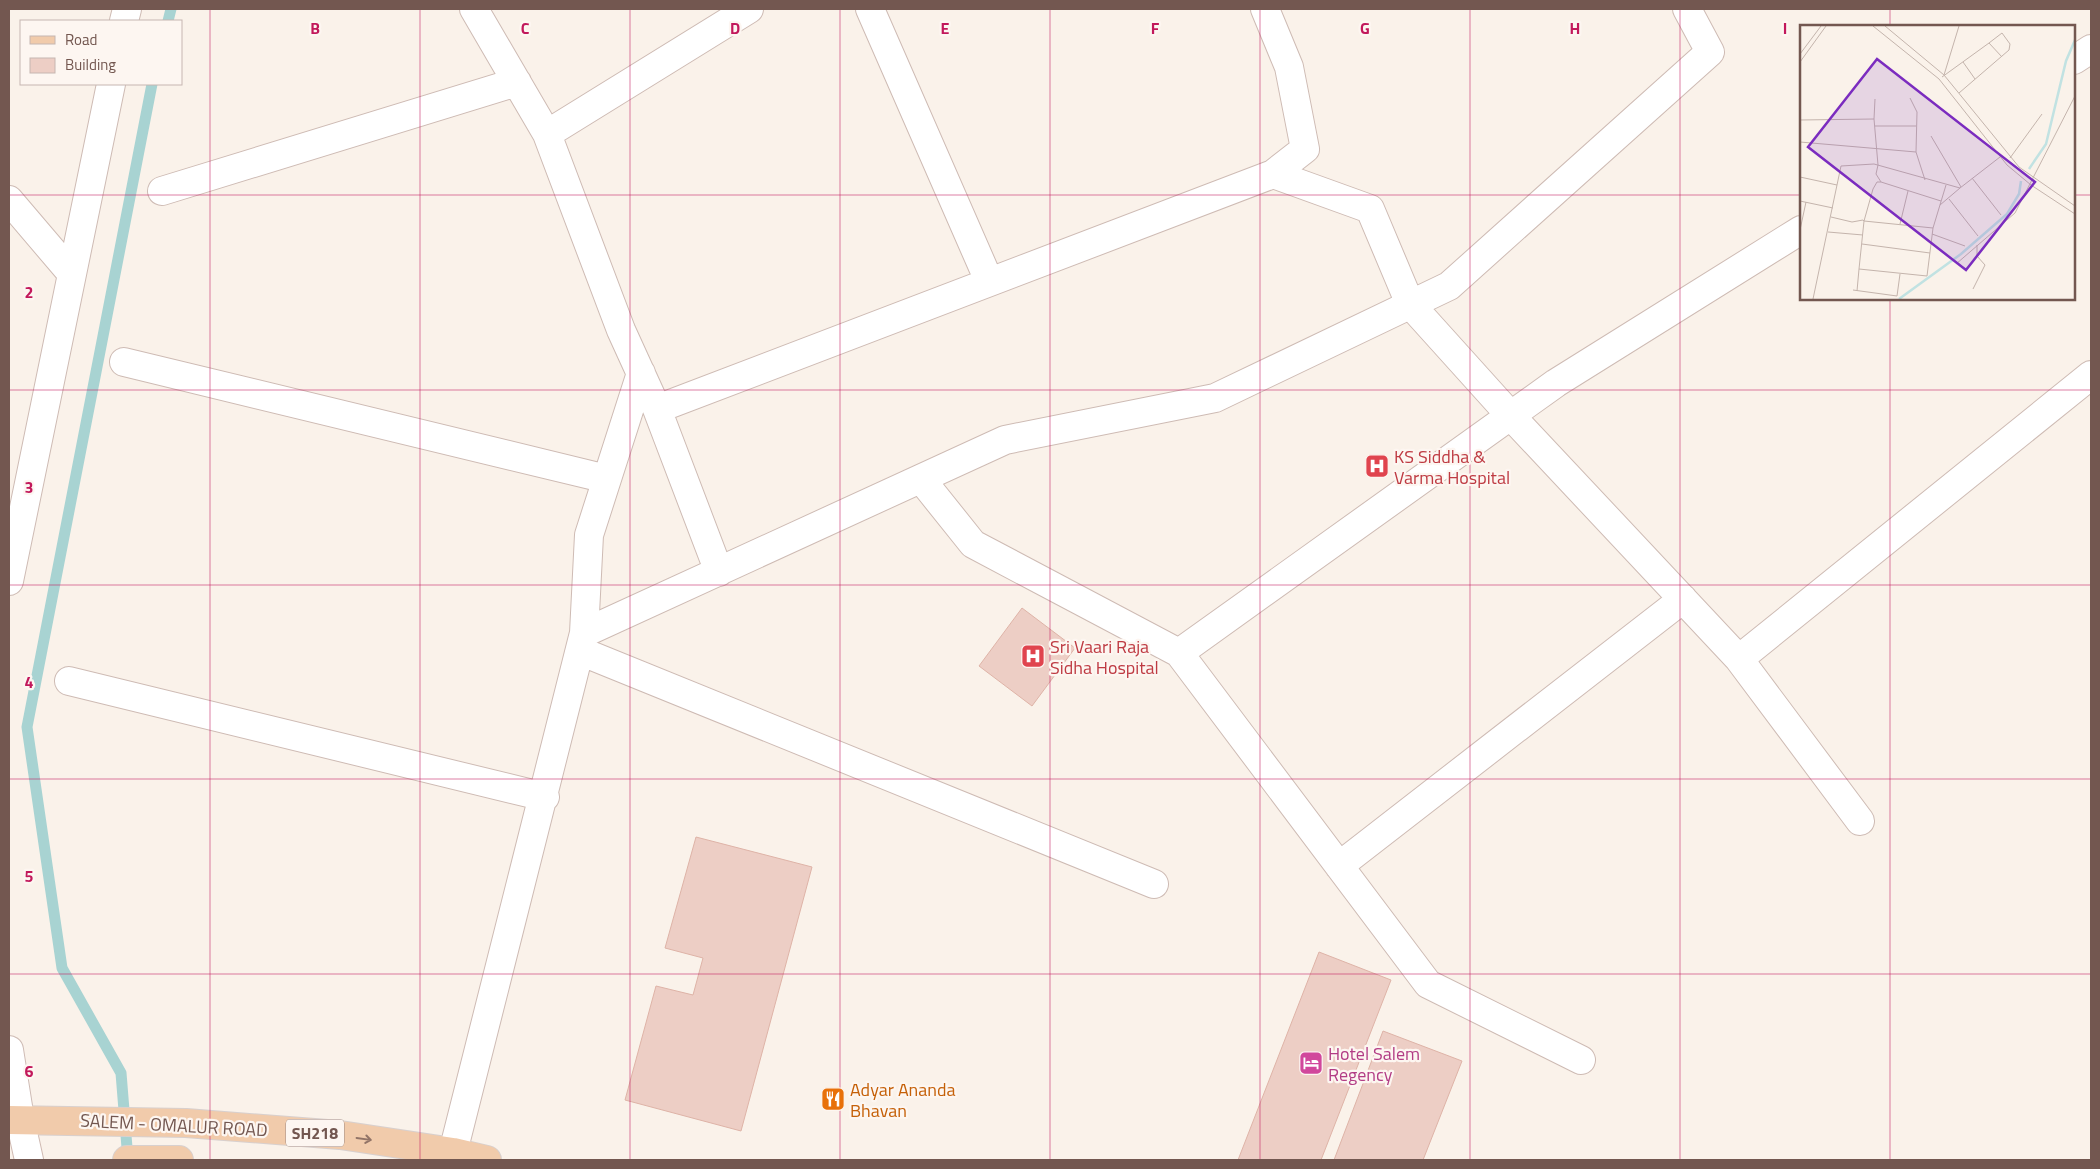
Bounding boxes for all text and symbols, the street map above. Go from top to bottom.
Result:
text: B [310,16,320,40]
text: C [521,16,530,40]
text: D [730,16,740,40]
text: E [941,16,950,40]
text: F [1151,16,1160,40]
text: G [1360,16,1370,40]
text: H [1570,16,1580,40]
text: I [1783,16,1787,40]
legend [20,20,182,85]
inset map [1800,25,2075,300]
text: Road [65,28,97,51]
text: Building [65,53,116,76]
text: 2 [25,280,33,304]
place label: KS Siddha & Varma Hospital [1394,443,1510,491]
hospital icon: KS Siddha & Varma Hospital [1364,453,1390,479]
text: 3 [25,475,33,499]
place label: Sri Vaari Raja Sidha Hospital [1050,633,1159,681]
hospital icon: Sri Vaari Raja Sidha Hospital [1020,643,1046,669]
text: 4 [25,670,34,694]
text: 5 [25,864,34,888]
place label: Hotel Salem Regency [1328,1040,1420,1088]
hotel icon: Hotel Salem Regency [1298,1050,1324,1076]
text: 6 [25,1059,34,1083]
place label: Adyar Ananda Bhavan [850,1076,956,1124]
restaurant icon: Adyar Ananda Bhavan [820,1086,846,1112]
street label: SALEM - OMALUR ROAD [80,1107,268,1143]
road number: SH218 [286,1120,344,1146]
one-way arrow [356,1134,372,1144]

